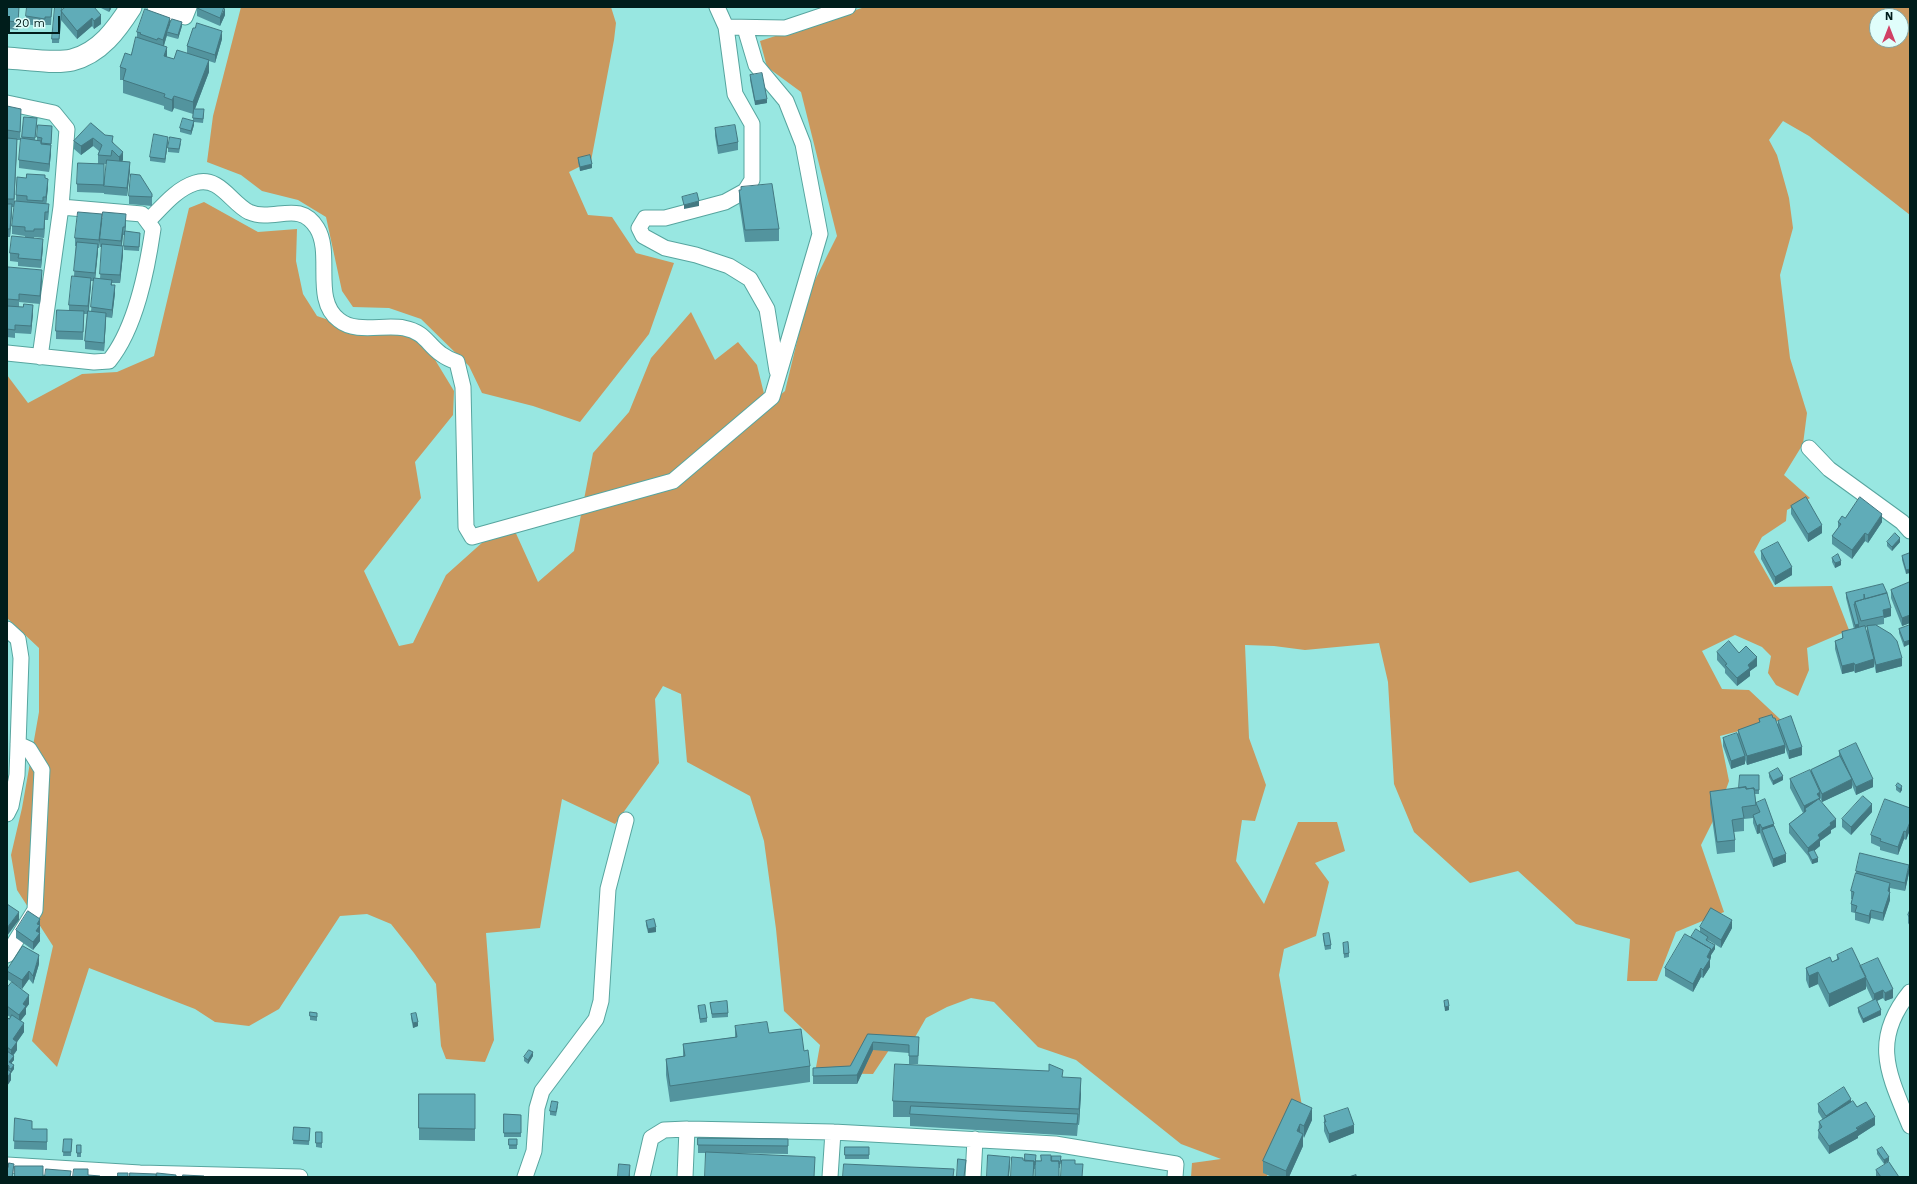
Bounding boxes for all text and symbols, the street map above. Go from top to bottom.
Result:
scale bar [10,8,62,34]
north arrow [1869,8,1909,48]
text: N [1885,10,1893,23]
text: 20 m [15,16,45,30]

